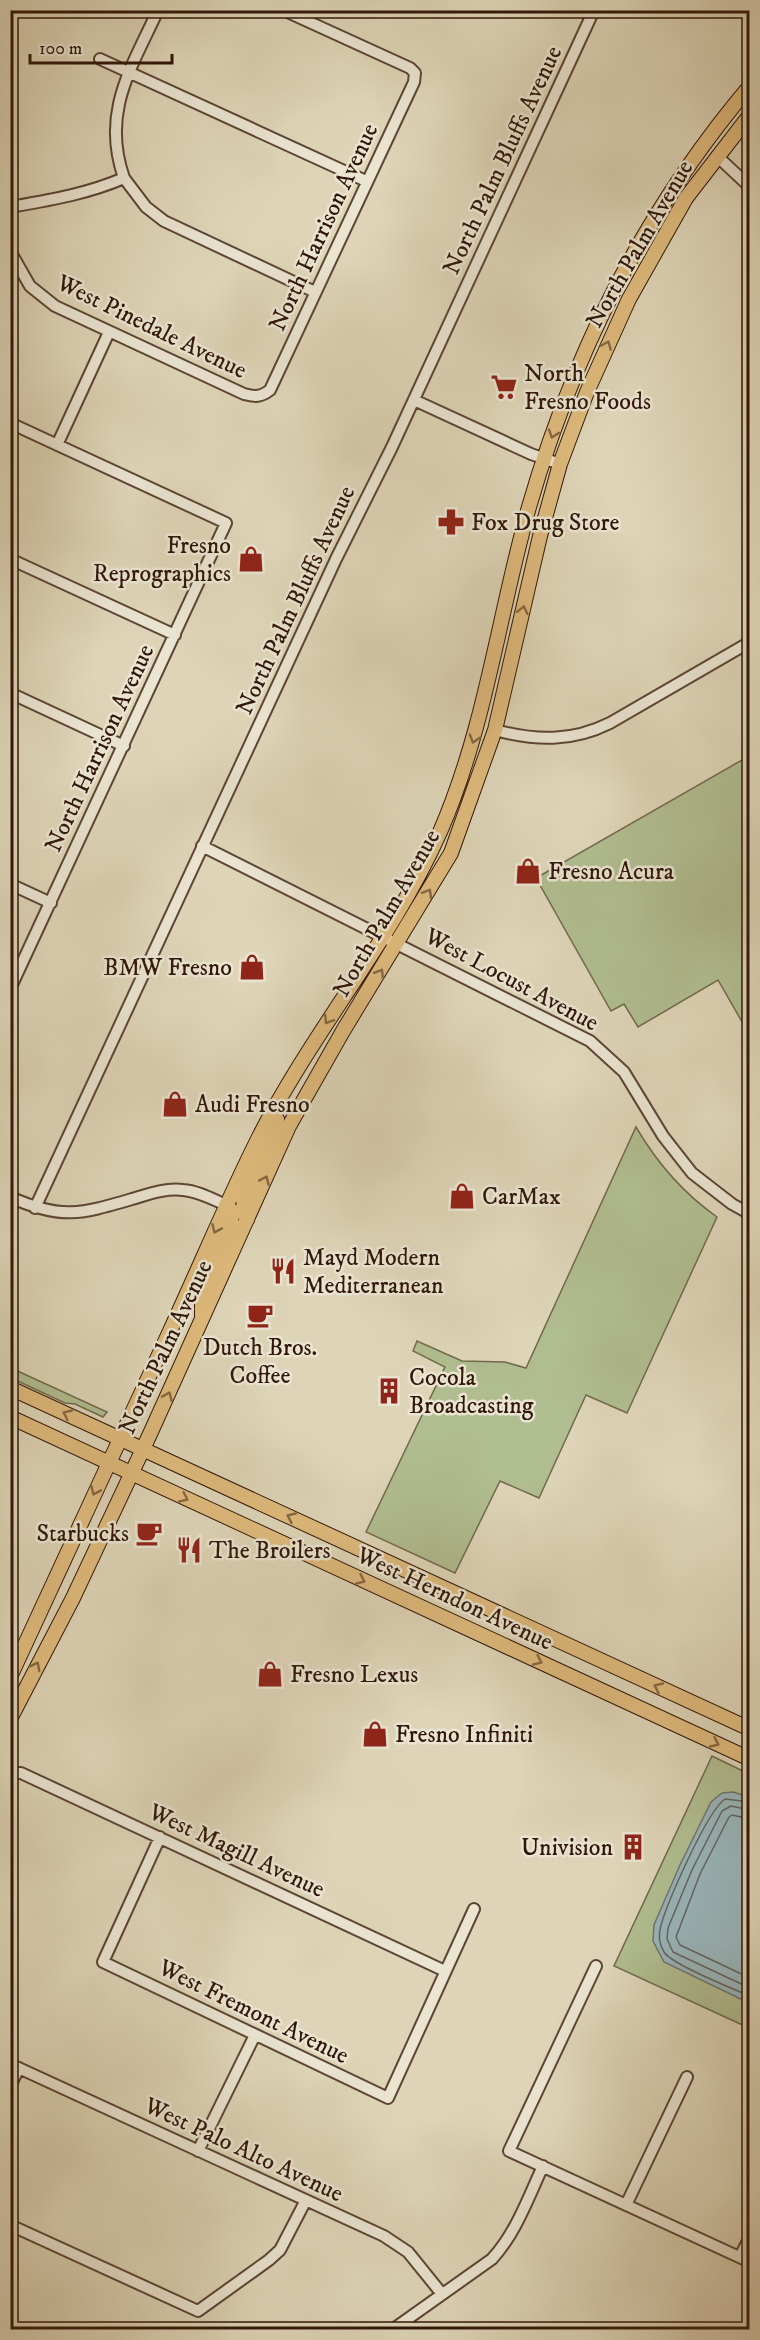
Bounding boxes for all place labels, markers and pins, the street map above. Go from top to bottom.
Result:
place label: North Fresno Foods [524,359,651,417]
supermarket icon: North Fresno Foods [489,372,519,402]
pharmacy icon: Fox Drug Store [436,507,466,537]
place label: Fox Drug Store [471,508,620,538]
place label: Fresno Reprographics [93,531,231,589]
shop icon: Fresno Reprographics [236,544,266,574]
shop icon: Fresno Acura [513,856,543,886]
place label: Fresno Acura [548,857,675,887]
shop icon: BMW Fresno [237,952,267,982]
place label: BMW Fresno [103,953,232,983]
shop icon: Audi Fresno [160,1089,190,1119]
place label: Audi Fresno [195,1090,310,1120]
shop icon: CarMax [447,1181,477,1211]
place label: CarMax [482,1182,561,1212]
place label: Mayd Modern Mediterranean [303,1243,444,1301]
restaurant icon: Mayd Modern Mediterranean [268,1256,298,1286]
cafe icon: Dutch Bros. Coffee [245,1300,275,1330]
place label: Dutch Bros. Coffee [203,1333,317,1391]
place label: Cocola Broadcasting [409,1363,534,1421]
building icon: Cocola Broadcasting [374,1376,404,1406]
cafe icon: Starbucks [134,1518,164,1548]
place label: Starbucks [37,1519,129,1549]
restaurant icon: The Broilers [174,1535,204,1565]
place label: The Broilers [209,1536,331,1566]
shop icon: Fresno Lexus [255,1659,285,1689]
place label: Fresno Lexus [290,1660,418,1690]
shop icon: Fresno Infiniti [360,1719,390,1749]
place label: Fresno Infiniti [395,1720,533,1750]
building icon: Univision [618,1832,648,1862]
place label: Univision [521,1833,613,1863]

